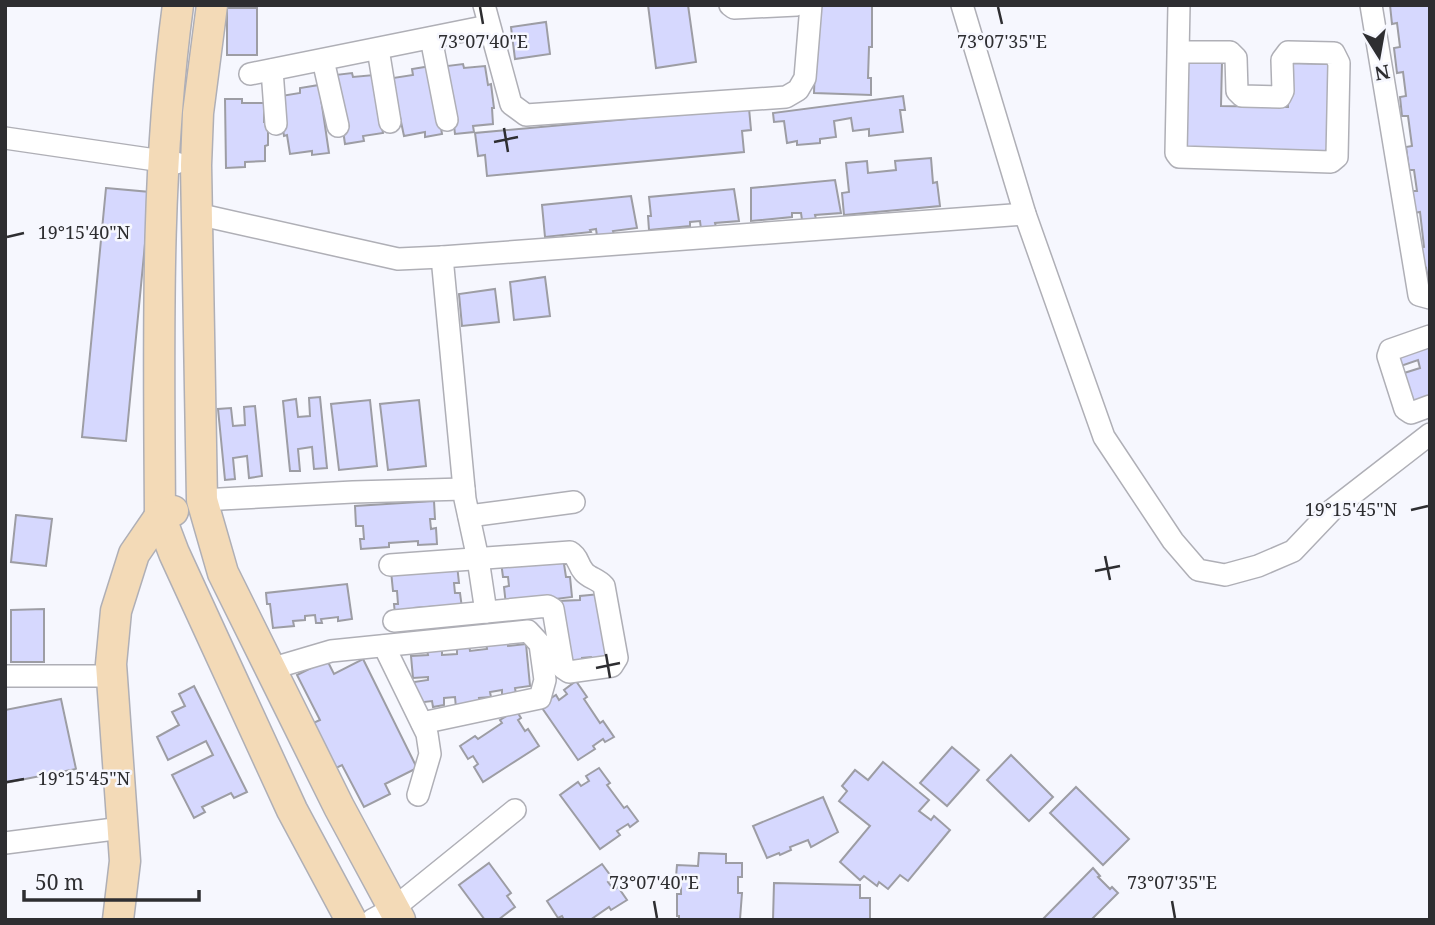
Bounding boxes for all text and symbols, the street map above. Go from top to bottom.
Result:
north arrow [1344,21,1414,91]
text: 73°07'40"E [438,29,528,53]
text: 73°07'35"E [957,29,1047,53]
text: N [1372,58,1392,87]
text: 19°15'40"N [38,220,131,244]
text: 19°15'45"N [1305,497,1398,521]
text: 19°15'45"N [38,766,131,790]
scale bar [24,858,200,902]
text: 50 m [35,868,84,896]
text: 73°07'40"E [609,870,699,894]
text: 73°07'35"E [1127,870,1217,894]

